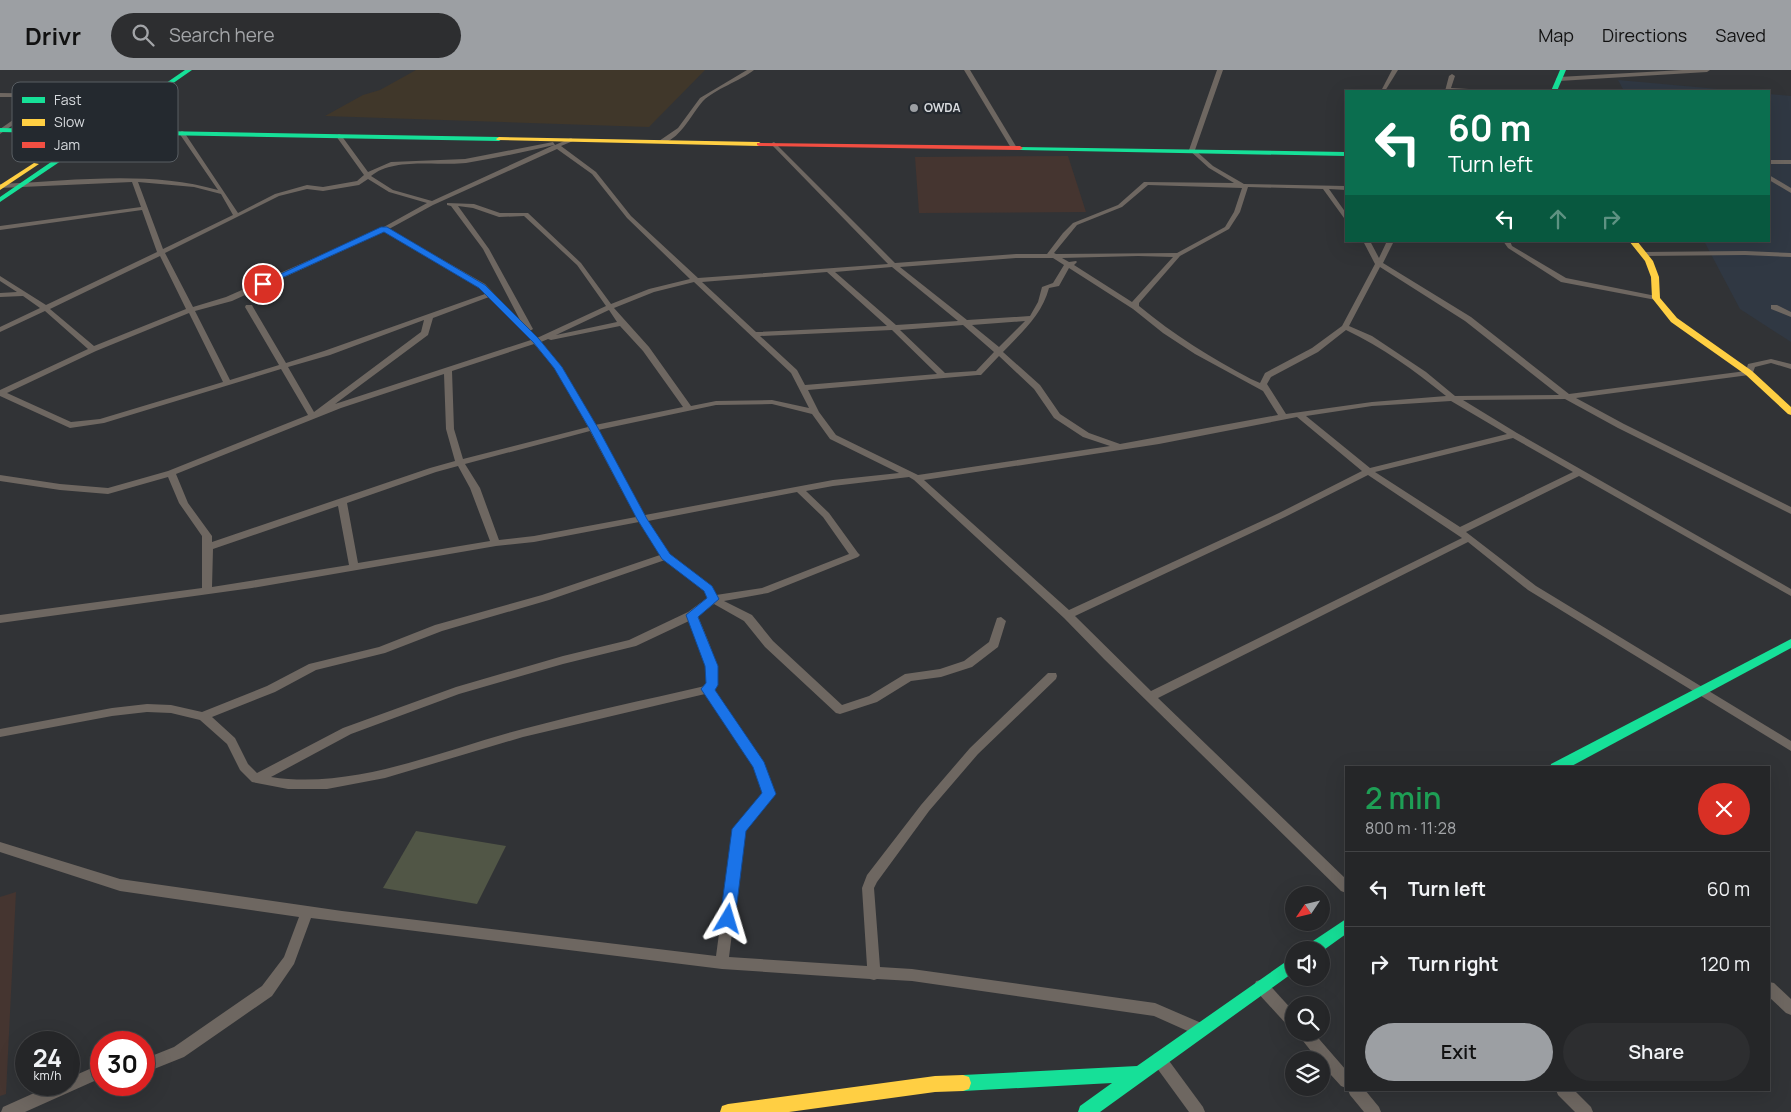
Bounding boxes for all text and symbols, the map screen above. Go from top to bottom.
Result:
search box [111,13,461,58]
text: Drivr [25,19,81,52]
icon: search [129,21,157,49]
text: Search here [169,22,275,48]
text: Map [1538,23,1574,47]
text: Directions [1602,23,1687,47]
text: Saved [1715,23,1766,47]
legend [12,82,178,162]
text: Fast [54,90,82,109]
place label: OWDA [924,99,961,116]
marker: OWDA [908,102,920,114]
text: 60 m [1448,104,1531,152]
icon: left [1365,110,1430,175]
text: Slow [54,112,85,131]
text: Jam [54,135,80,154]
text: Turn left [1448,149,1533,179]
icon: left [1491,205,1519,233]
icon: ahead [1544,205,1572,233]
icon: right [1597,205,1625,233]
pin [242,263,284,305]
icon: arrive [249,270,277,298]
text: 2 min [1365,777,1441,818]
button: close [1698,783,1750,835]
text: 800 m · 11:28 [1365,817,1456,839]
icon: left [1365,875,1393,903]
text: Turn left [1408,876,1486,902]
text: 60 m [1707,876,1750,902]
north arrow [1285,886,1330,931]
map controls [1285,886,1330,1096]
position arrow [701,892,753,944]
button: sound [1285,941,1330,986]
icon: right [1365,950,1393,978]
text: Turn right [1408,951,1498,977]
text: 120 m [1700,951,1750,977]
button: search [1285,996,1330,1041]
button: Exit [1365,1023,1553,1081]
button: Share [1563,1023,1750,1081]
speed limit sign: 30 [90,1031,155,1096]
text: 24 [33,1040,62,1075]
button: layers [1285,1051,1330,1096]
text: km/h [34,1067,61,1084]

